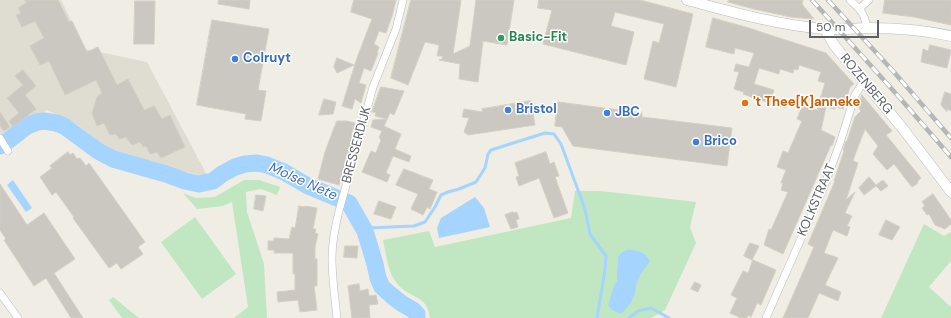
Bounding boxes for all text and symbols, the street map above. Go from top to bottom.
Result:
scale bar [811,12,881,38]
text: 50 m [816,19,845,35]
place label: Basic-Fit [509,30,567,46]
marker: Basic-Fit [496,33,506,43]
place label: Colruyt [243,51,291,67]
street label: ROZENBERG [836,51,896,117]
marker: Colruyt [230,54,240,64]
place label: 't Thee[K]anneke [753,95,860,111]
marker: 't Thee[K]anneke [740,98,750,108]
place label: Bristol [516,102,557,118]
street label: BRESSERDIJK [339,105,375,185]
marker: Bristol [503,105,513,115]
place label: JBC [615,105,640,121]
marker: JBC [602,108,612,118]
place label: Brico [704,134,737,150]
marker: Brico [691,137,701,147]
water label: Molse Nete [266,160,340,204]
street label: KOLKSTRAAT [795,161,839,239]

